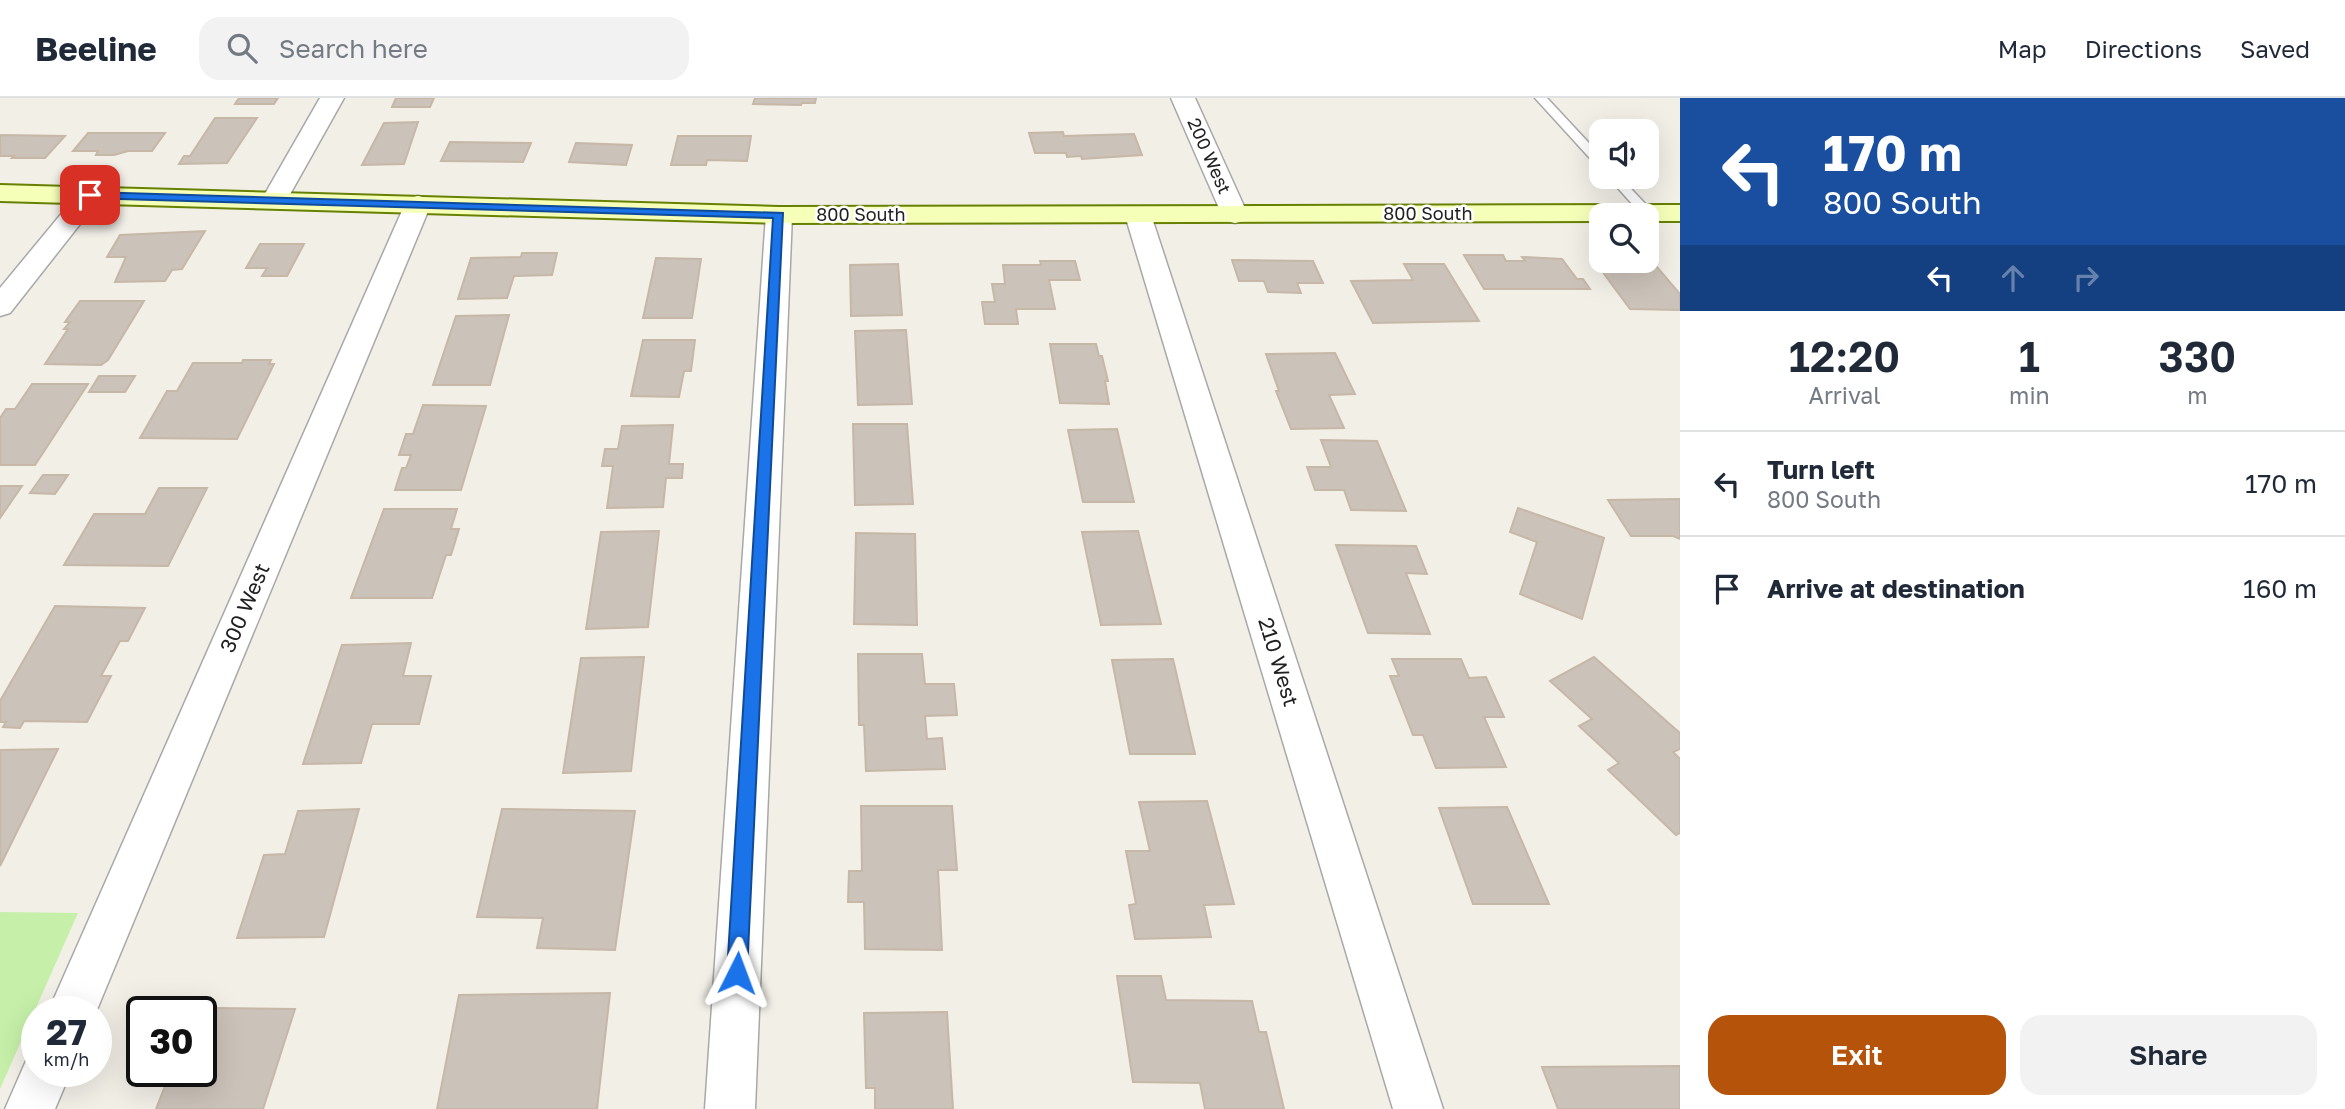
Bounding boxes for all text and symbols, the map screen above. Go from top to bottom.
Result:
search box [199,17,689,80]
text: Beeline [35,29,157,68]
icon: search [223,29,261,67]
text: Search here [279,33,428,64]
text: Map [1998,34,2047,63]
text: Directions [2085,34,2202,63]
text: Saved [2240,34,2310,63]
street label: 200 West [1183,114,1236,197]
map controls [1589,119,1659,273]
button: sound [1589,119,1659,189]
text: 170 m [1823,123,1962,182]
icon: left [1708,126,1799,217]
pin [60,165,120,225]
icon: arrive [71,176,109,214]
text: 800 South [1823,183,1982,221]
street label: 800 South [1383,202,1473,224]
street label: 800 South [816,203,906,225]
button: search [1589,203,1659,273]
icon: left [1921,259,1959,297]
icon: ahead [1994,259,2032,297]
icon: right [2067,259,2105,297]
text: 12:20 [1789,331,1900,381]
text: 1 [2019,331,2040,381]
text: 330 [2159,331,2236,381]
text: Arrival [1808,381,1881,409]
text: min [2009,381,2050,409]
text: m [2187,381,2208,409]
text: Turn left [1767,454,1875,485]
icon: left [1708,465,1746,503]
text: 170 m [2245,468,2317,499]
text: 800 South [1767,485,1881,513]
street label: 300 West [214,559,275,656]
icon: arrive [1708,570,1746,608]
text: Arrive at destination [1767,573,2025,604]
text: 160 m [2243,573,2317,604]
street label: 210 West [1253,614,1305,709]
position arrow [700,936,774,1010]
speed limit sign: 30 [126,996,217,1087]
text: 27 [46,1011,87,1053]
button: Exit [1708,1015,2006,1095]
button: Share [2020,1015,2317,1095]
text: km/h [44,1048,89,1070]

